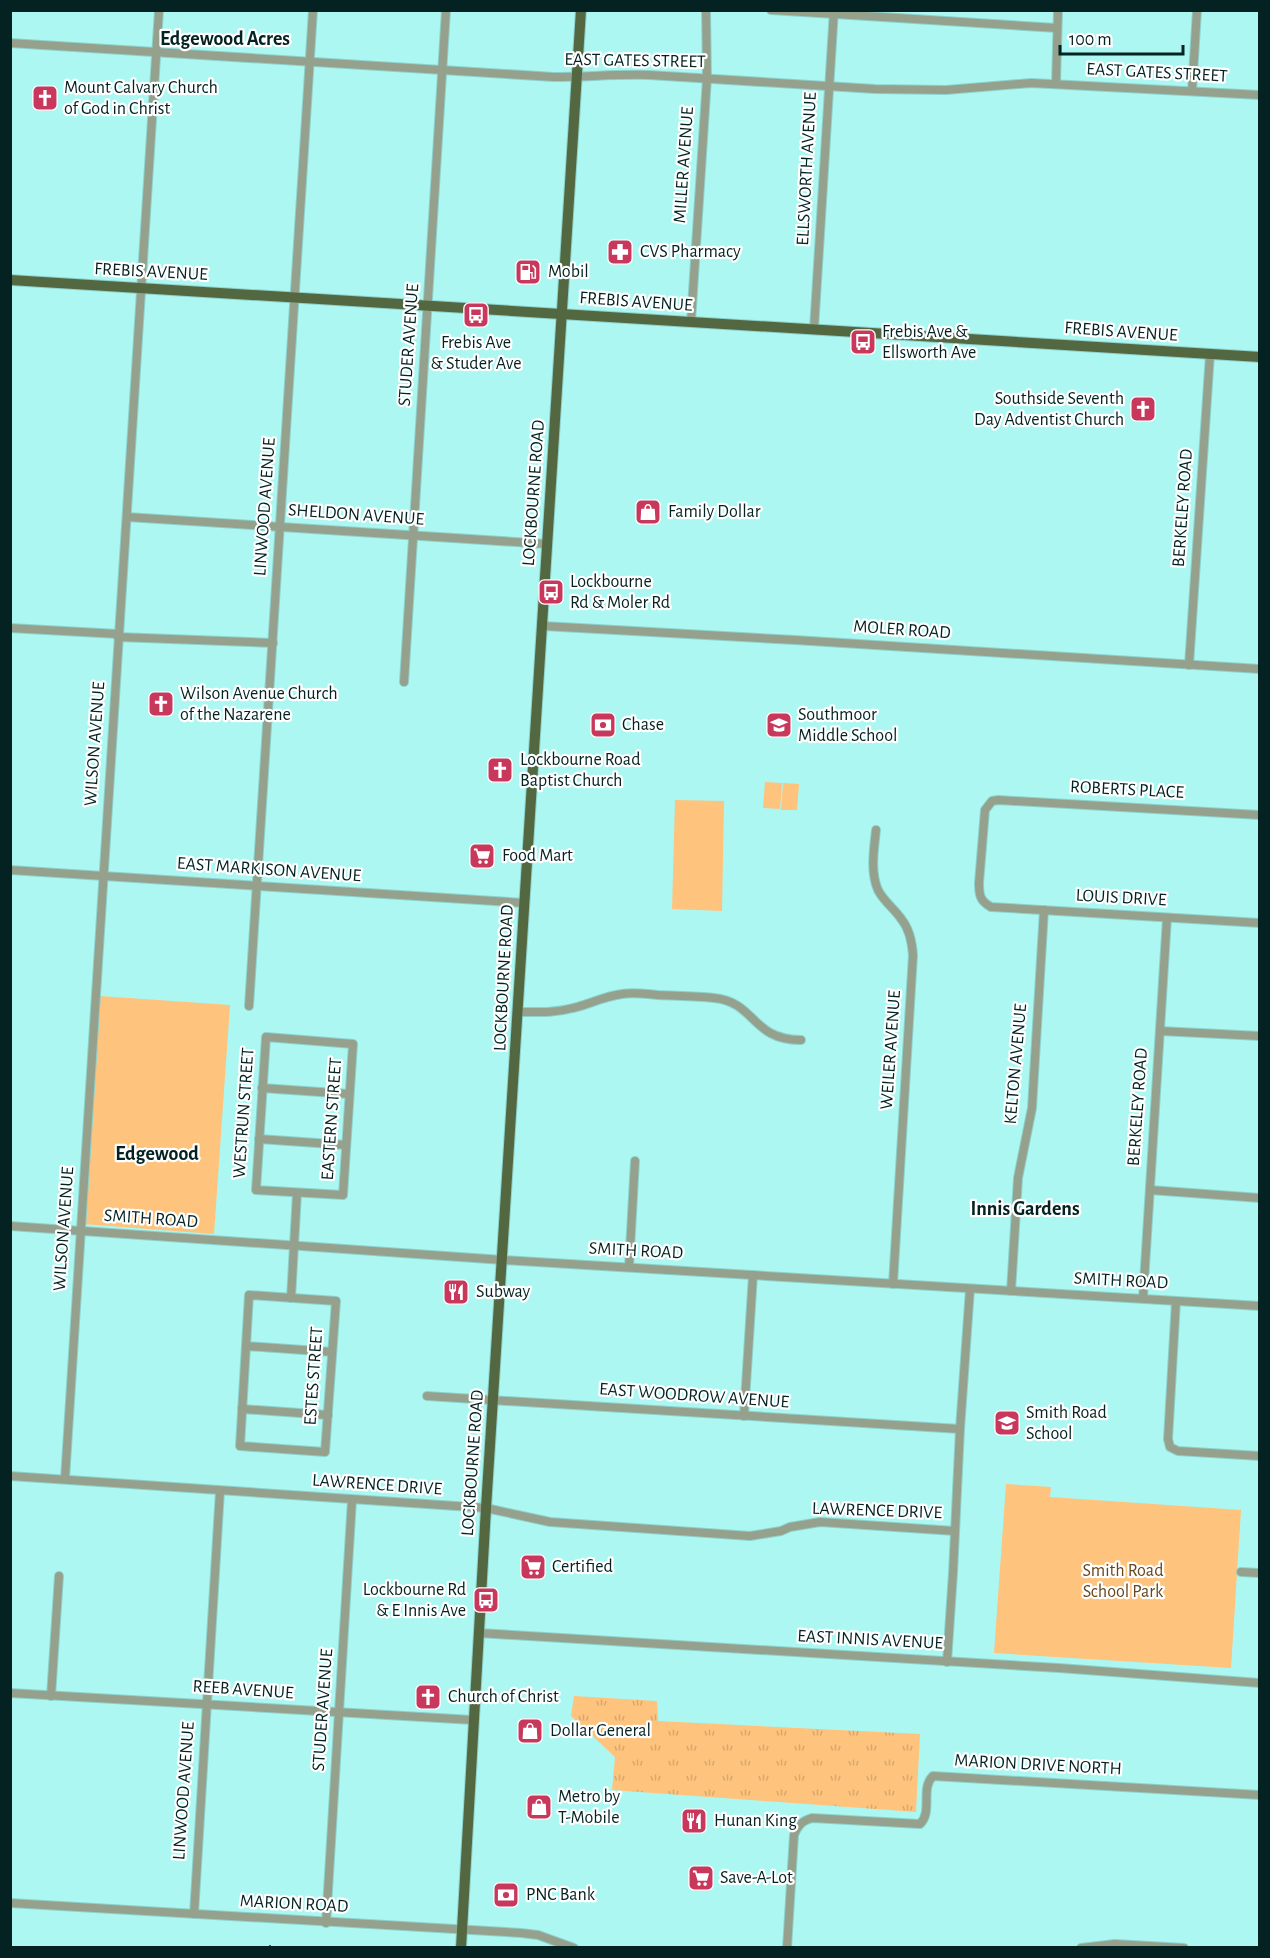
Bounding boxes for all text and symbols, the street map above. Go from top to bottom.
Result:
scale bar [1060,18,1183,56]
district label: Edgewood Acres [160,29,290,49]
text: 100 m [1069,31,1112,49]
street label: EAST GATES STREET [564,51,706,71]
street label: EAST GATES STREET [1086,60,1228,86]
place label: Mount Calvary Church of God in Christ [64,79,218,118]
church icon: Mount Calvary Church of God in Christ [30,83,60,113]
street label: ELLSWORTH AVENUE [794,91,820,246]
street label: MILLER AVENUE [671,106,697,224]
pharmacy icon: CVS Pharmacy [605,237,635,267]
place label: CVS Pharmacy [640,243,741,261]
fuel station icon: Mobil [513,257,543,287]
street label: FREBIS AVENUE [94,260,208,284]
place label: Mobil [548,263,589,281]
street label: STUDER AVENUE [396,283,422,407]
street label: FREBIS AVENUE [579,289,694,315]
bus stop icon: Frebis Ave & Studer Ave [461,300,491,330]
street label: FREBIS AVENUE [1064,319,1179,345]
place label: Frebis Ave & Ellsworth Ave [882,323,976,362]
bus stop icon: Frebis Ave & Ellsworth Ave [848,327,878,357]
place label: Frebis Ave & Studer Ave [431,334,522,373]
place label: Southside Seventh Day Adventist Church [974,390,1124,429]
church icon: Southside Seventh Day Adventist Church [1128,394,1158,424]
street label: LOCKBOURNE ROAD [520,419,548,567]
street label: LINWOOD AVENUE [251,437,279,577]
street label: BERKELEY ROAD [1170,448,1196,568]
shop icon: Family Dollar [633,497,663,527]
street label: SHELDON AVENUE [287,501,425,529]
place label: Family Dollar [668,503,761,521]
place label: Lockbourne Rd & Moler Rd [570,573,670,612]
bus stop icon: Lockbourne Rd & Moler Rd [536,577,566,607]
street label: MOLER ROAD [853,618,951,642]
street label: WILSON AVENUE [82,681,108,807]
place label: Wilson Avenue Church of the Nazarene [180,685,338,724]
church icon: Wilson Avenue Church of the Nazarene [146,689,176,719]
place label: Southmoor Middle School [798,706,897,745]
bank icon: Chase [588,710,618,740]
school or university icon: Southmoor Middle School [764,710,794,740]
place label: Chase [622,716,664,734]
place label: Lockbourne Road Baptist Church [520,751,640,790]
church icon: Lockbourne Road Baptist Church [485,755,515,785]
street label: ROBERTS PLACE [1070,778,1185,802]
supermarket icon: Food Mart [467,841,497,871]
place label: Food Mart [502,847,573,865]
street label: EAST MARKISON AVENUE [176,855,362,885]
street label: LOUIS DRIVE [1075,887,1167,909]
street label: LOCKBOURNE ROAD [491,904,517,1052]
street label: WEILER AVENUE [878,989,904,1110]
street label: KELTON AVENUE [1002,1003,1030,1125]
street label: WESTRUN STREET [230,1047,258,1179]
street label: BERKELEY ROAD [1125,1047,1151,1167]
street label: EASTERN STREET [319,1057,345,1181]
district label: Edgewood [115,1144,199,1164]
street label: WILSON AVENUE [51,1166,77,1292]
district label: Innis Gardens [970,1199,1080,1219]
street label: SMITH ROAD [103,1207,199,1231]
street label: SMITH ROAD [588,1240,684,1262]
street label: SMITH ROAD [1073,1270,1169,1292]
restaurant icon: Subway [441,1277,471,1307]
place label: Subway [476,1283,531,1301]
street label: ESTES STREET [302,1326,326,1426]
street label: EAST WOODROW AVENUE [598,1380,790,1412]
street label: LOCKBOURNE ROAD [459,1389,487,1537]
place label: Smith Road School [1026,1404,1107,1443]
school or university icon: Smith Road School [992,1408,1022,1438]
street label: LAWRENCE DRIVE [311,1471,443,1499]
street label: LAWRENCE DRIVE [812,1500,943,1522]
supermarket icon: Certified [518,1552,548,1582]
place label: Certified [552,1558,613,1576]
park label: Smith Road School Park [1083,1562,1164,1601]
place label: Lockbourne Rd & E Innis Ave [363,1581,466,1620]
bus stop icon: Lockbourne Rd & E Innis Ave [471,1585,501,1615]
street label: EAST INNIS AVENUE [797,1627,944,1653]
street label: STUDER AVENUE [310,1648,336,1772]
street label: REEB AVENUE [192,1677,294,1703]
church icon: Church of Christ [413,1682,443,1712]
place label: Church of Christ [448,1688,559,1706]
shop icon: Dollar General [515,1716,545,1746]
street label: LINWOOD AVENUE [170,1721,198,1861]
place label: Dollar General [550,1722,651,1740]
street label: MARION DRIVE NORTH [954,1752,1122,1778]
place label: Metro by T-Mobile [558,1788,620,1827]
shop icon: Metro by T-Mobile [524,1792,554,1822]
restaurant icon: Hunan King [679,1806,709,1836]
place label: Hunan King [714,1812,797,1830]
supermarket icon: Save-A-Lot [686,1863,716,1893]
place label: Save-A-Lot [720,1869,793,1887]
bank icon: PNC Bank [491,1880,521,1910]
place label: PNC Bank [526,1886,596,1904]
street label: MARION ROAD [239,1892,349,1916]

